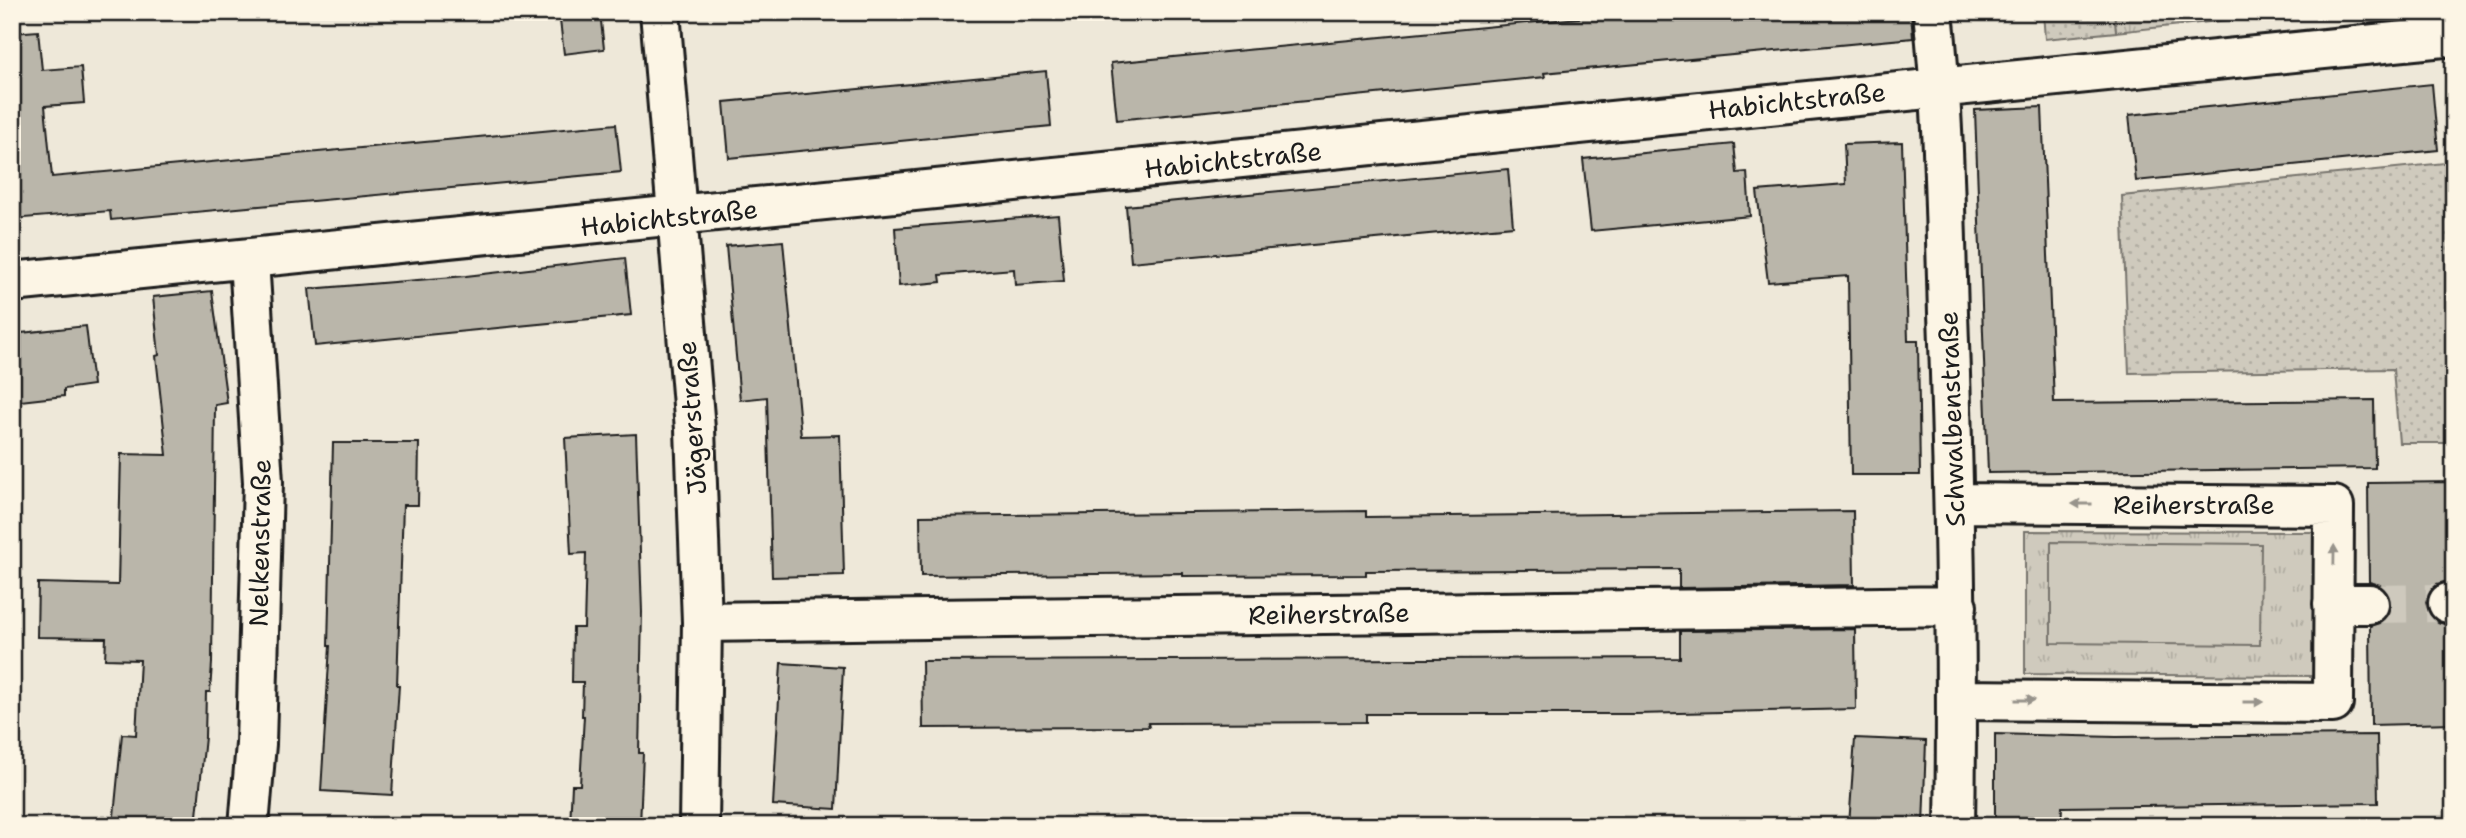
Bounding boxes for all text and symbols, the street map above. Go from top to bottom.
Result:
street label: Habichtstraße [1706,74,1888,127]
street label: Habichtstraße [1142,133,1324,186]
street label: Habichtstraße [578,191,760,244]
street label: Schwalbenstraße [1930,311,1973,528]
street label: Jägerstraße [669,340,714,496]
street label: Nelkenstraße [241,459,278,627]
street label: Reiherstraße [2113,487,2275,522]
one-way arrow [2071,498,2093,510]
one-way arrow [2328,544,2340,566]
street label: Reiherstraße [1248,595,1410,632]
one-way arrow [2015,694,2037,706]
one-way arrow [2242,696,2264,708]

